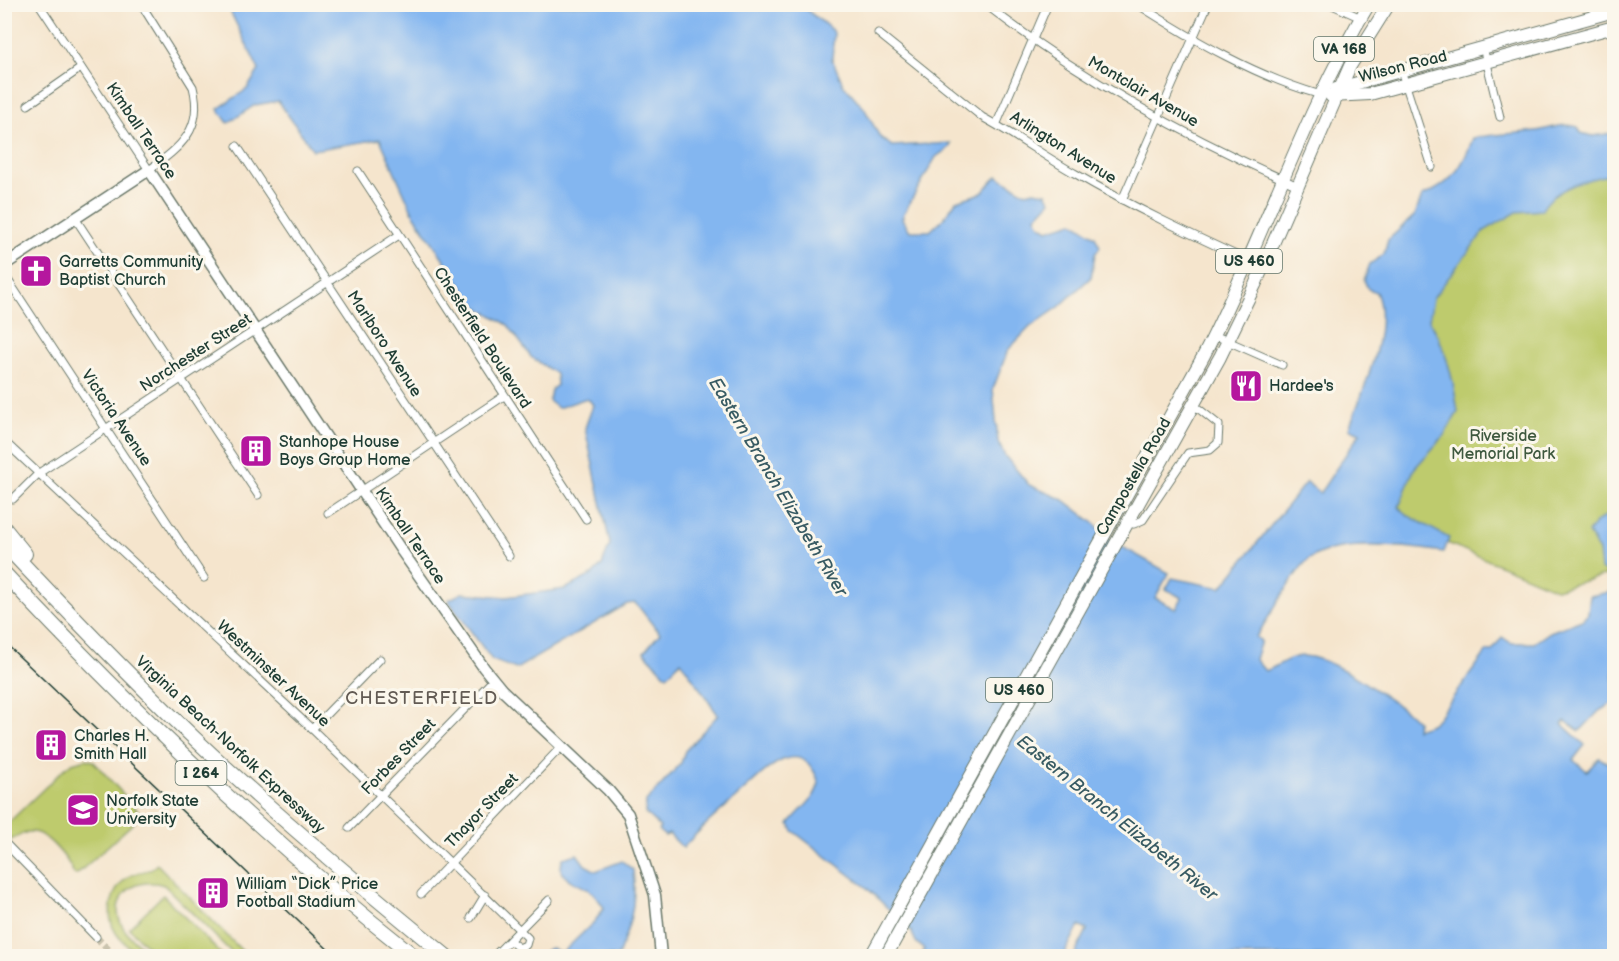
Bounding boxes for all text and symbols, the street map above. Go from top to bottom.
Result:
road number: VA 168 [1314,37,1374,61]
street label: Wilson Road [1357,47,1449,87]
street label: Montclair Avenue [1084,53,1202,132]
street label: Kimball Terrace [102,79,181,183]
street label: Arlington Avenue [1006,108,1120,189]
road number: US 460 [1216,249,1282,273]
church icon: Garretts Community Baptist Church [18,253,54,289]
place label: Garretts Community Baptist Church [59,253,204,290]
street label: Chesterfield Boulevard [429,264,535,412]
street label: Marlboro Avenue [343,287,426,401]
street label: Norchester Street [137,310,255,396]
street label: Victoria Avenue [77,366,156,470]
restaurant icon: Hardee's [1228,368,1264,404]
water label: Eastern Branch Elizabeth River [704,374,853,601]
place label: Hardee's [1269,377,1334,396]
street label: Campostella Road [1093,415,1175,539]
park label: Riverside Memorial Park [1451,427,1555,464]
building icon: Stanhope House Boys Group Home [238,433,274,469]
place label: Stanhope House Boys Group Home [279,433,411,470]
street label: Kimball Terrace [371,484,450,588]
street label: Westminster Avenue [213,617,334,732]
street label: Virginia Beach-Norfolk Expressway [131,652,329,838]
road number: US 460 [986,678,1052,702]
district label: CHESTERFIELD [345,688,499,709]
street label: Forbes Street [358,715,440,799]
building icon: Charles H. Smith Hall [33,727,69,763]
place label: Charles H. Smith Hall [74,727,149,764]
water label: Eastern Branch Elizabeth River [1013,731,1222,906]
road number: I 264 [176,761,226,785]
street label: Thayor Street [442,770,522,852]
school or university icon: Norfolk State University [65,792,101,828]
place label: Norfolk State University [106,792,199,829]
building icon: William “Dick” Price Football Stadium [195,875,231,911]
place label: William “Dick” Price Football Stadium [236,875,379,912]

